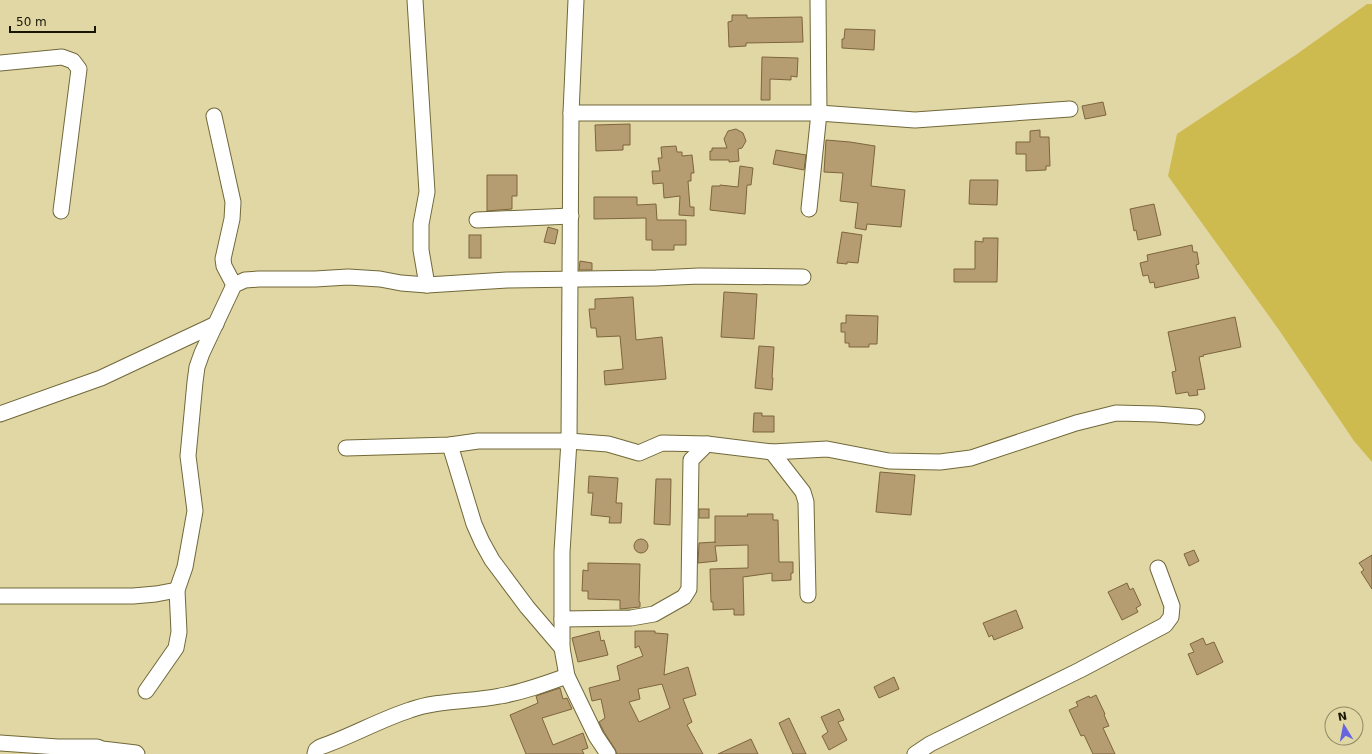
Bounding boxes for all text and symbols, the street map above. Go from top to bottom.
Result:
scale bar [10,8,95,34]
text: 50 m [16,15,47,29]
north arrow [1324,706,1364,746]
text: N [1337,709,1348,724]

